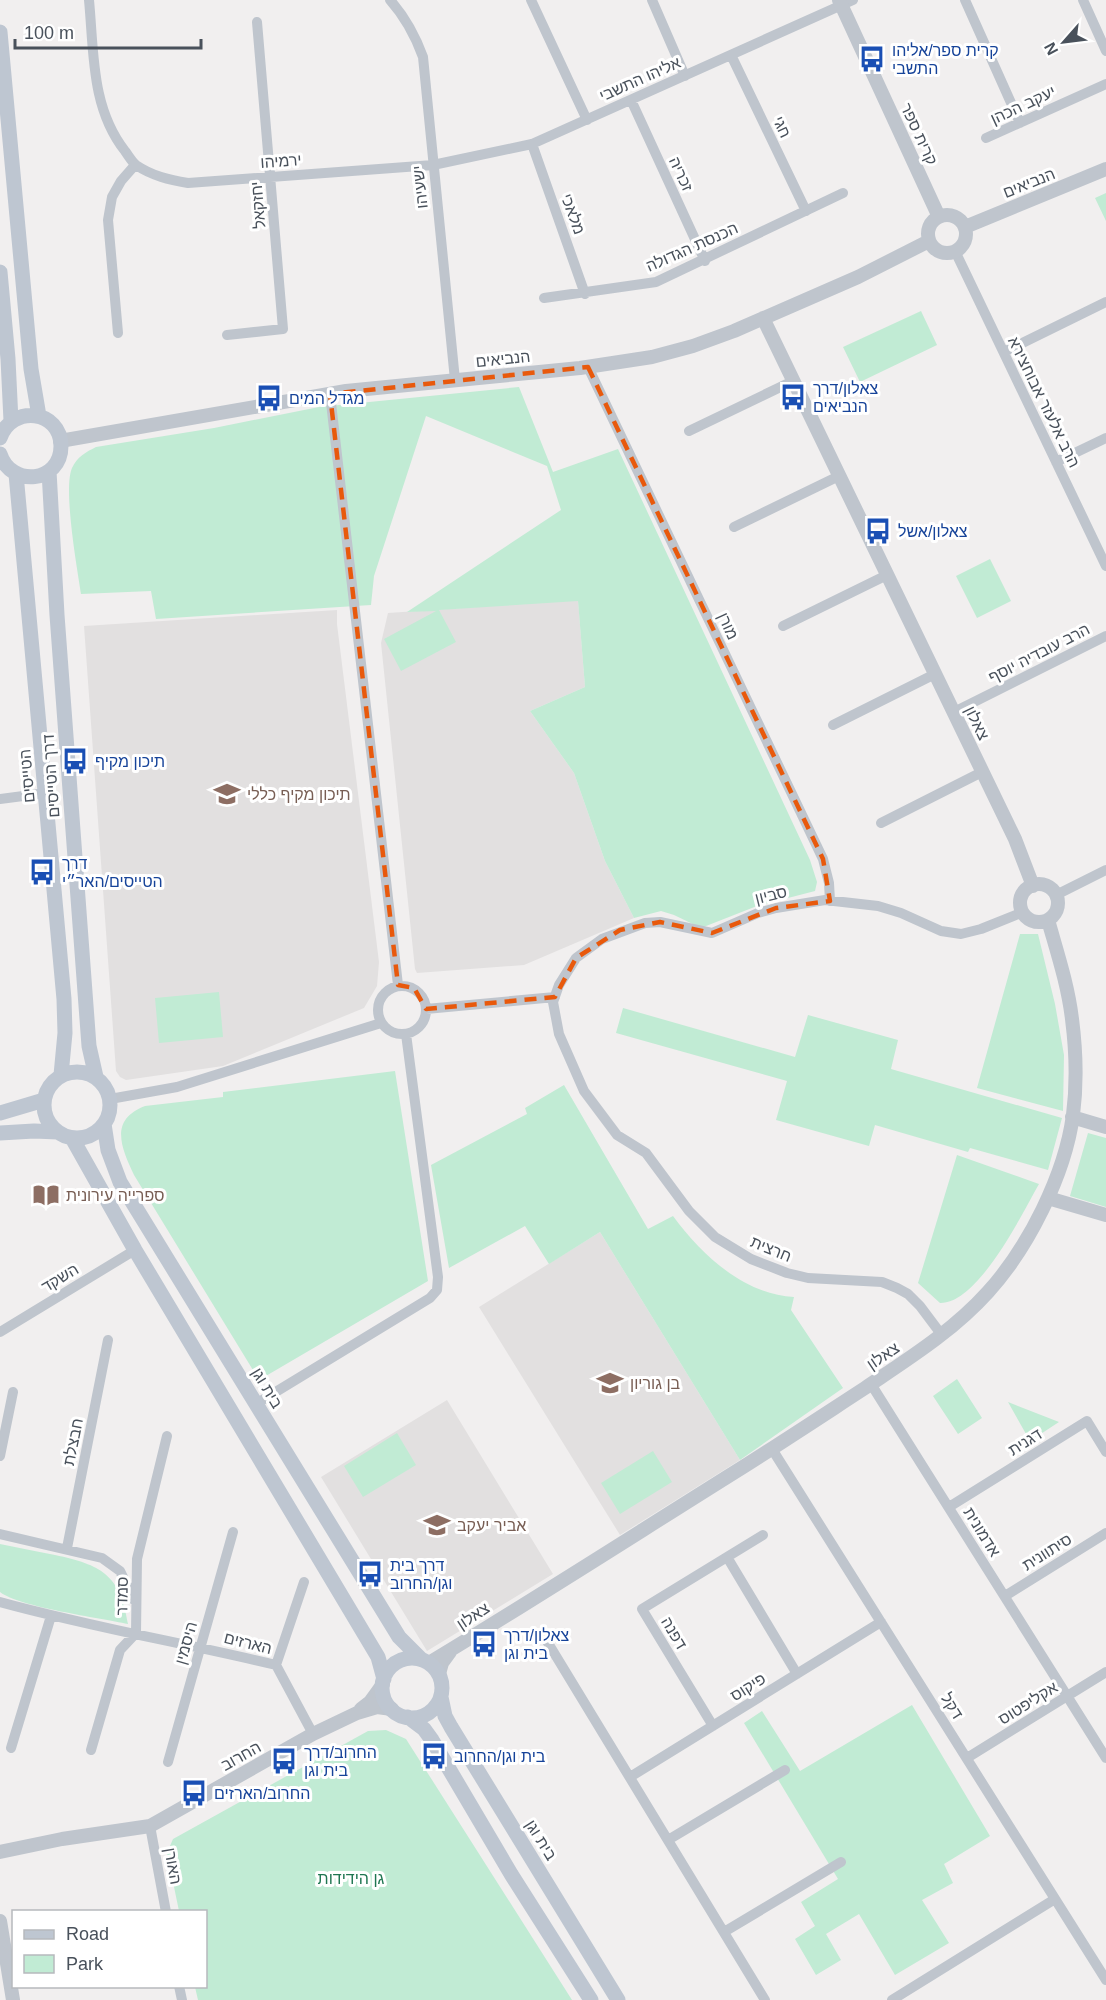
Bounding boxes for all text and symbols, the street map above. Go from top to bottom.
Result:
scale bar [15,12,201,50]
north arrow [1034,12,1094,72]
text: 100 m [24,23,74,43]
text: N [1041,40,1061,58]
place label: קרית ספר/אליהו התשבי [892,42,999,77]
bus stop icon: קרית ספר/אליהו התשבי [857,44,887,74]
street label: אליהו התשבי [597,54,683,104]
street label: יעקב הכהן [988,83,1058,127]
street label: קרית ספר [897,101,941,167]
street label: חגי [770,114,794,140]
street label: ירמיהו [260,151,302,171]
street label: זכריה [666,154,696,194]
street label: ישעיהו [409,165,431,209]
street label: הנביאים [1000,165,1058,201]
street label: יחזקאל [247,181,269,229]
street label: מלאכי [558,191,588,237]
street label: הכנסת הגדולה [643,219,741,275]
street label: הרב אלעזר אבוחצירא [1005,334,1083,470]
street label: הנביאים [475,348,531,370]
place label: צאלון/דרך הנביאים [813,380,878,415]
bus stop icon: צאלון/דרך הנביאים [778,382,808,412]
bus stop icon: מגדל המים [254,383,284,413]
place label: מגדל המים [289,390,364,407]
bus stop icon: צאלון/אשל [863,516,893,546]
place label: צאלון/אשל [898,523,968,540]
street label: מורן [714,610,742,642]
street label: הרב עובדיה יוסף [986,620,1092,686]
street label: צאלון [962,703,992,743]
street label: דרך הטייסים [40,734,62,818]
bus stop icon: תיכון מקיף [60,746,90,776]
street label: הטייסים [16,748,38,804]
place label: תיכון מקיף [95,753,165,770]
school or university icon: תיכון מקיף כללי [212,779,242,809]
place label: תיכון מקיף כללי [247,786,351,803]
place label: דרך הטייסים/האר״י [62,855,163,890]
bus stop icon: דרך הטייסים/האר״י [27,857,57,887]
street label: סביון [753,883,789,907]
library icon: ספרייה עירונית [31,1180,61,1210]
place label: ספרייה עירונית [66,1187,165,1204]
street label: חרצית [748,1233,794,1265]
street label: השקד [38,1260,82,1296]
street label: צאלון [864,1339,903,1373]
street label: בית וגן [248,1365,286,1412]
school or university icon: בן גוריון [595,1368,625,1398]
place label: בן גוריון [630,1375,681,1392]
street label: חבצלת [60,1417,86,1467]
street label: דגנית [1005,1425,1045,1459]
street label: אדמונית [960,1504,1004,1560]
school or university icon: אביר יעקב [422,1510,452,1540]
place label: אביר יעקב [457,1517,526,1534]
street label: סיתוונית [1019,1530,1075,1574]
place label: דרך בית וגן/החרוב [390,1557,452,1592]
bus stop icon: דרך בית וגן/החרוב [355,1559,385,1589]
street label: סמדר [113,1576,131,1616]
street label: צאלון [454,1599,493,1633]
street label: דפנה [658,1614,690,1652]
street label: היסמין [172,1620,200,1666]
place label: צאלון/דרך בית וגן [504,1627,569,1662]
street label: הארזים [222,1629,274,1657]
bus stop icon: צאלון/דרך בית וגן [469,1629,499,1659]
street label: פיקוס [727,1670,769,1704]
street label: אקליפטוס [995,1678,1061,1728]
street label: דקל [938,1690,966,1722]
street label: החרוב [218,1738,264,1774]
bus stop icon: בית וגן/החרוב [419,1741,449,1771]
place label: החרוב/דרך בית וגן [304,1744,377,1779]
bus stop icon: החרוב/דרך בית וגן [269,1746,299,1776]
place label: בית וגן/החרוב [454,1748,546,1765]
bus stop icon: החרוב/הארזים [179,1778,209,1808]
place label: החרוב/הארזים [214,1785,310,1802]
street label: בית וגן [522,1817,560,1864]
street label: האורן [161,1846,185,1886]
park label: גן הידידות [318,1870,385,1887]
legend [12,1910,207,1988]
text: Road [66,1924,109,1944]
text: Park [66,1954,104,1974]

